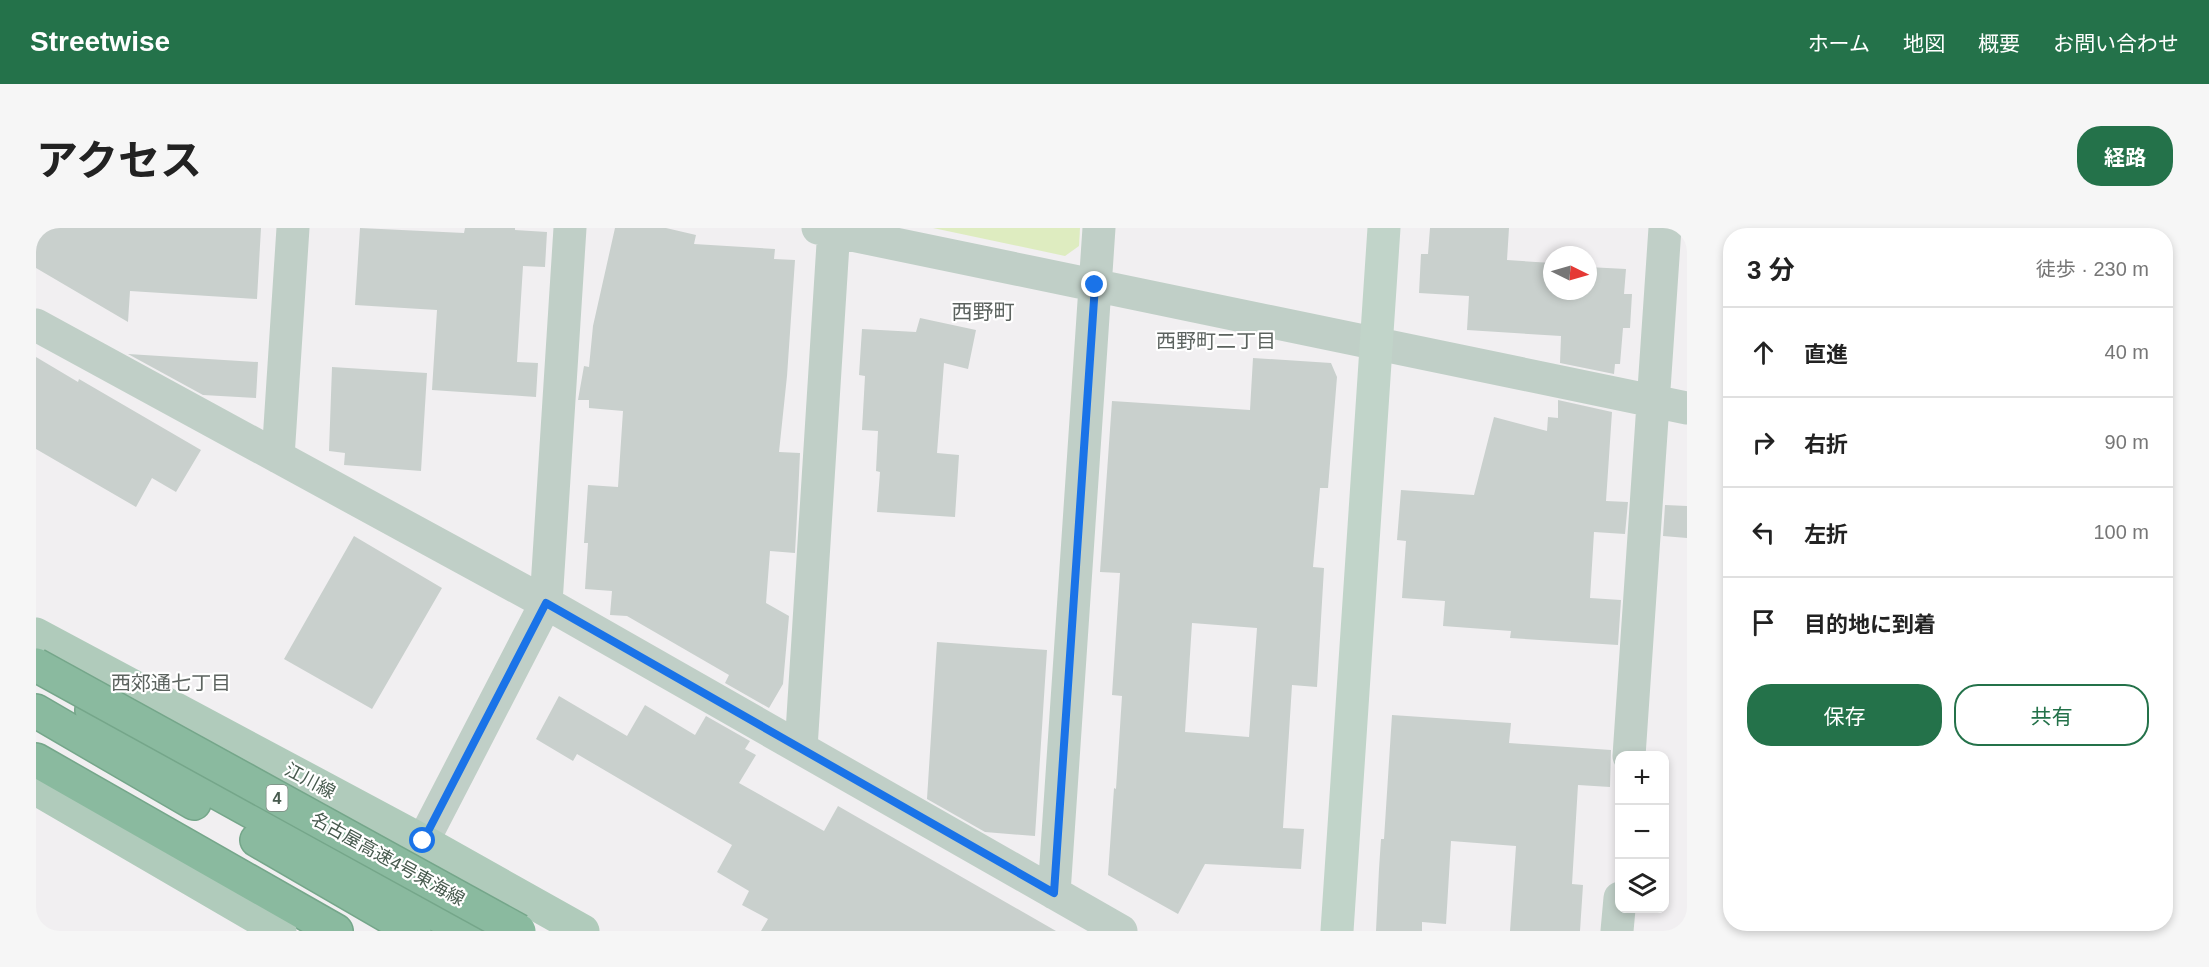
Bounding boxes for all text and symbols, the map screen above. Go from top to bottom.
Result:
text: Streetwise [30,26,170,57]
text: ホーム [1808,32,1870,55]
text: 地図 [1903,32,1945,55]
text: 概要 [1978,32,2020,55]
text: お問い合わせ [2053,32,2179,55]
button: 経路 [2077,126,2173,186]
text: アクセス [36,137,202,184]
north arrow [1543,246,1597,300]
text: 3 分 [1747,255,1795,285]
text: 徒歩 · 230 m [2036,258,2149,280]
route end [1081,271,1107,297]
district label: 西野町 [952,300,1015,323]
district label: 西野町二丁目 [1156,330,1276,352]
icon: ahead [1747,336,1780,369]
text: 40 m [2105,341,2149,363]
text: 直進 [1804,342,1848,367]
icon: right [1747,426,1780,459]
text: 90 m [2105,431,2149,453]
text: 右折 [1804,432,1848,457]
icon: left [1747,516,1780,549]
text: 100 m [2093,521,2149,543]
text: 左折 [1804,522,1848,547]
icon: arrive [1747,606,1780,639]
text: 目的地に到着 [1804,612,1936,637]
district label: 西郊通七丁目 [111,672,231,694]
button: 保存 [1747,684,1942,746]
button: 共有 [1954,684,2149,746]
map controls [1615,751,1669,913]
button: + [1615,751,1669,805]
street label: 江川線 [281,759,339,803]
road number: 4 [266,785,288,811]
button: − [1615,805,1669,859]
street label: 名古屋高速4号東海線 [308,809,468,909]
route start [409,827,435,853]
button: layers [1615,859,1669,913]

